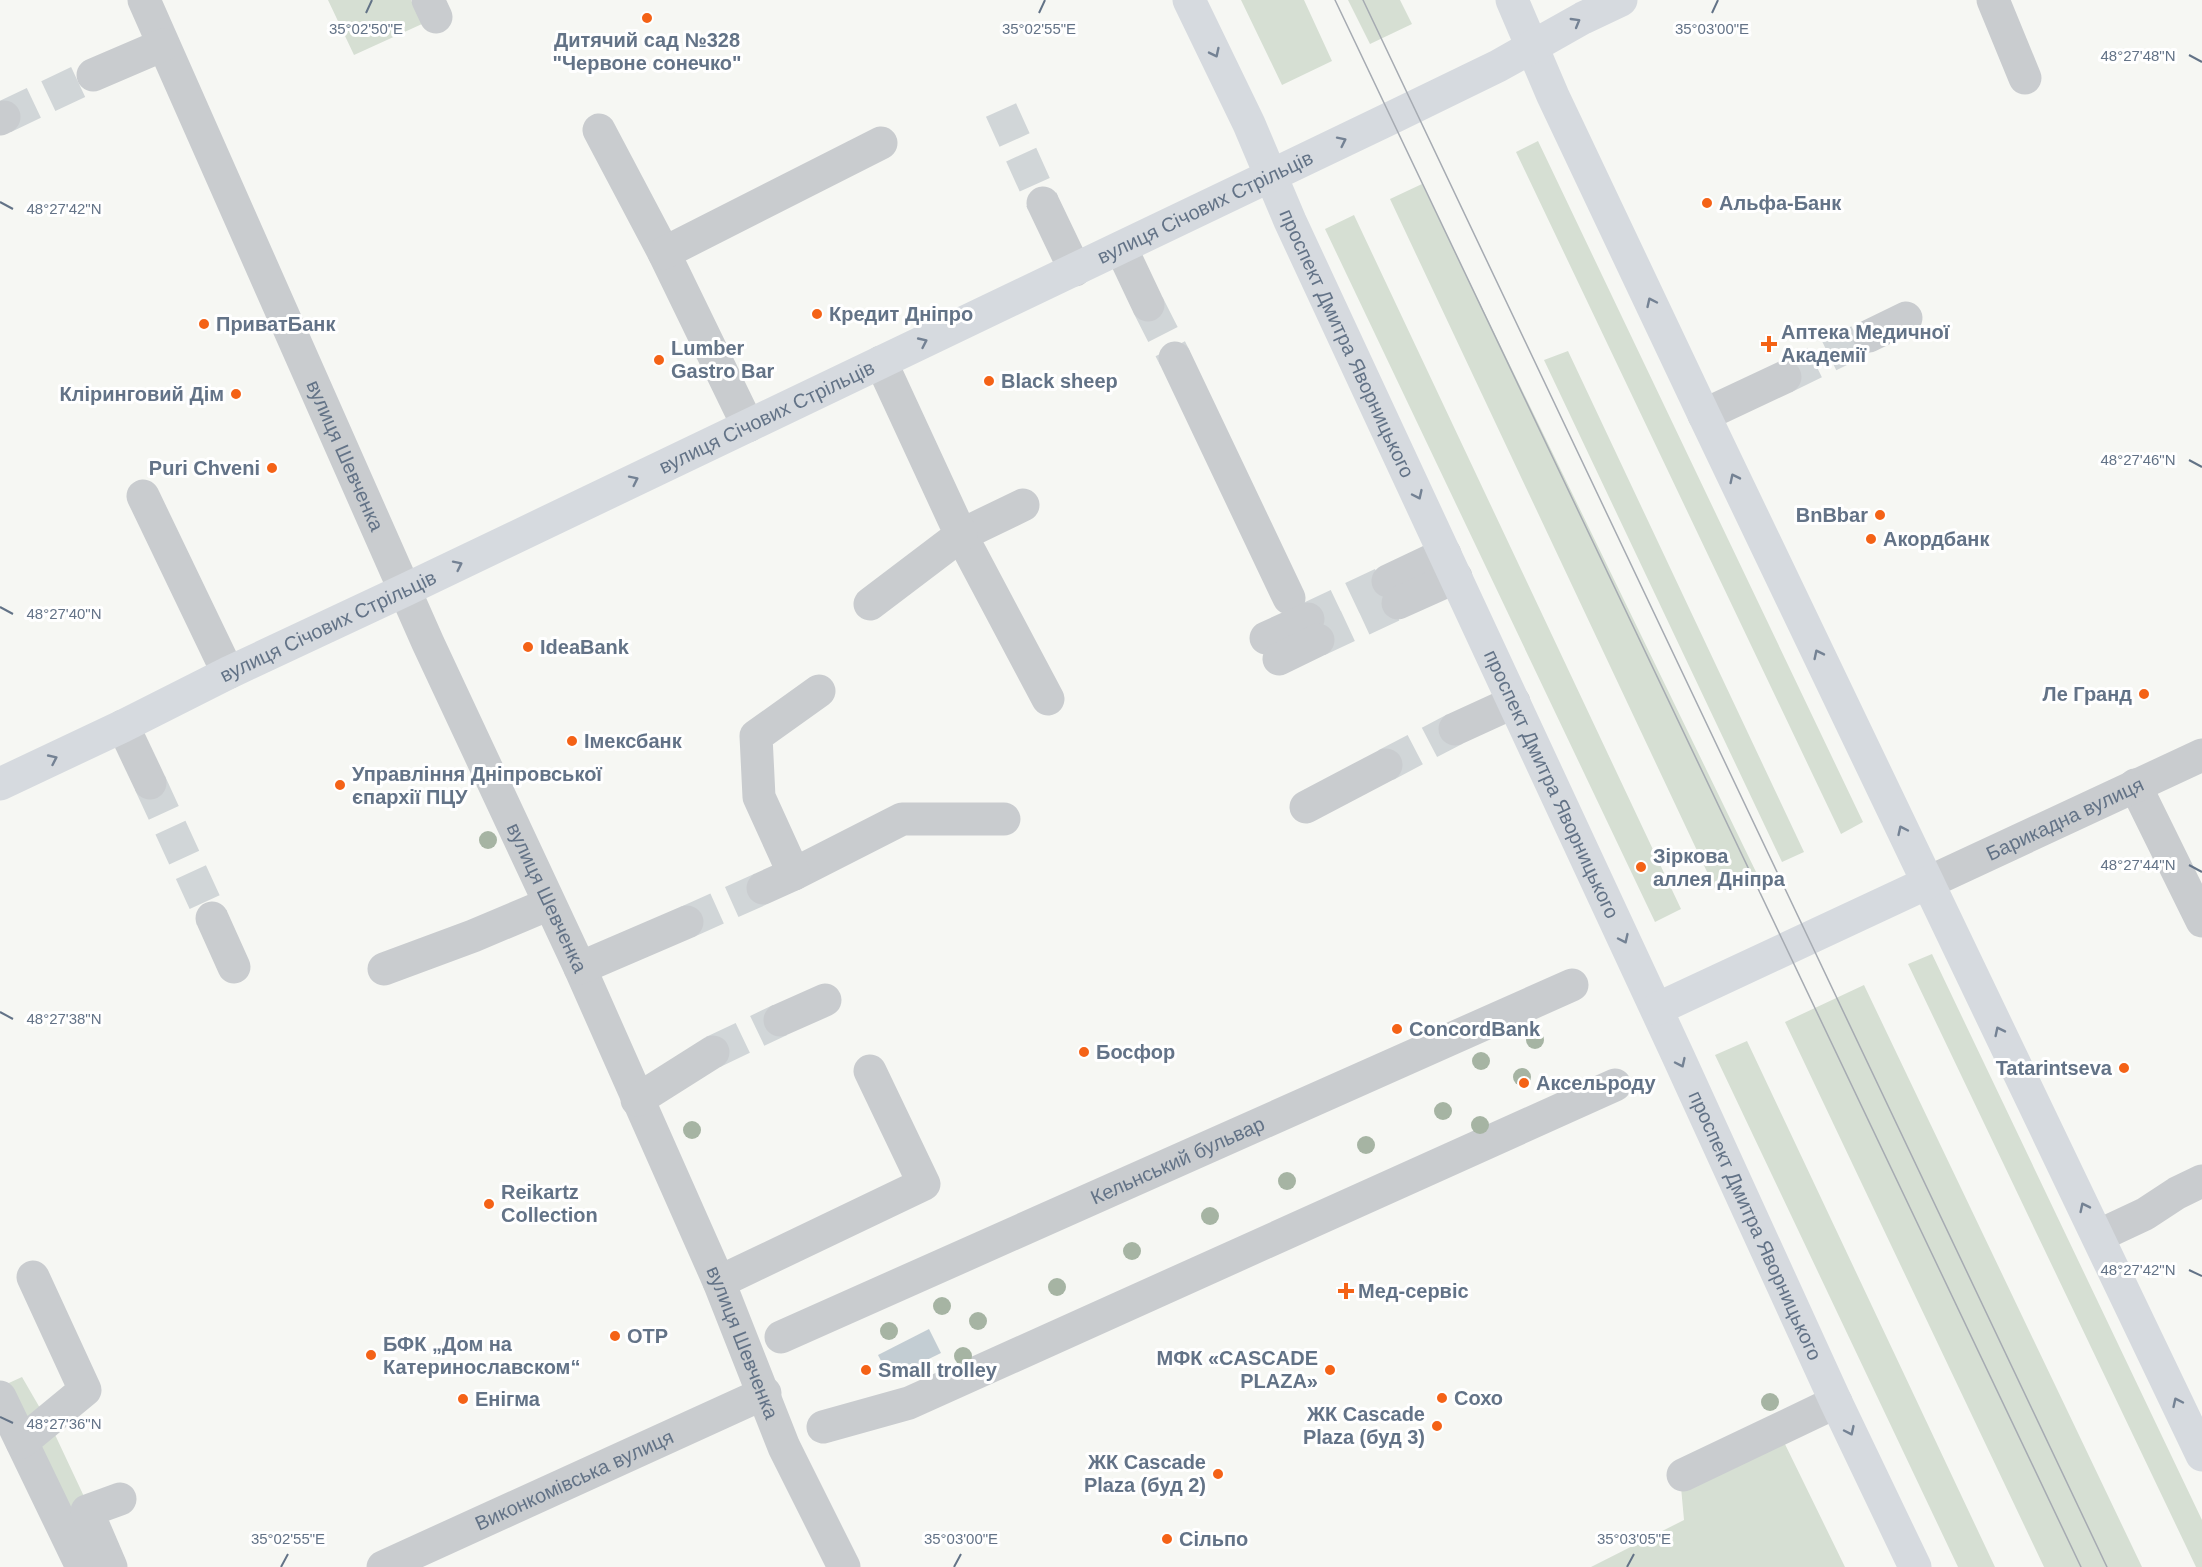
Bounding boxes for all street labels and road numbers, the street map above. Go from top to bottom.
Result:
street label: вулиця Січових Стрільців [1094,146,1316,268]
street label: проспект Дмитра Яворницького [1275,206,1419,481]
street label: вулиця Січових Стрільців [655,356,878,478]
street label: вулиця Шевченка [302,377,388,535]
street label: вулиця Січових Стрільців [216,566,439,686]
street label: проспект Дмитра Яворницького [1480,646,1623,922]
street label: Барикадна вулиця [1983,773,2147,865]
street label: вулиця Шевченка [503,819,592,977]
street label: проспект Дмитра Яворницького [1684,1087,1826,1363]
street label: Кельнський бульвар [1087,1112,1268,1209]
street label: вулиця Шевченка [702,1263,783,1423]
street label: Виконкомівська вулиця [471,1425,677,1535]

